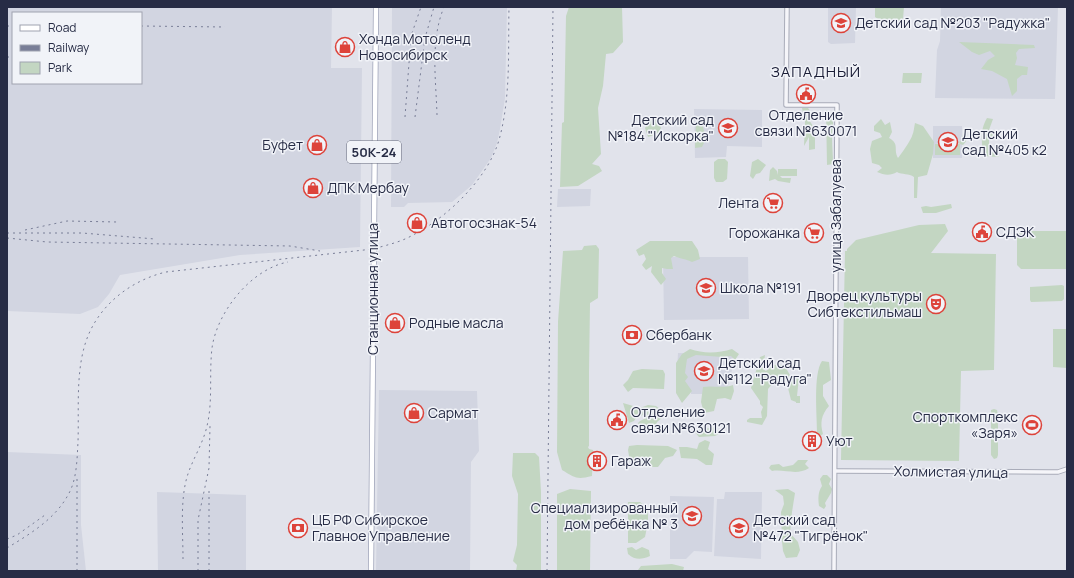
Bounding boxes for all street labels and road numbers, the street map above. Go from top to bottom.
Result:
road number: 50К-24 [347,141,401,163]
street label: улица Забалуева [826,159,845,273]
street label: Станционная улица [363,223,382,355]
street label: Холмистая улица [894,461,1008,482]

